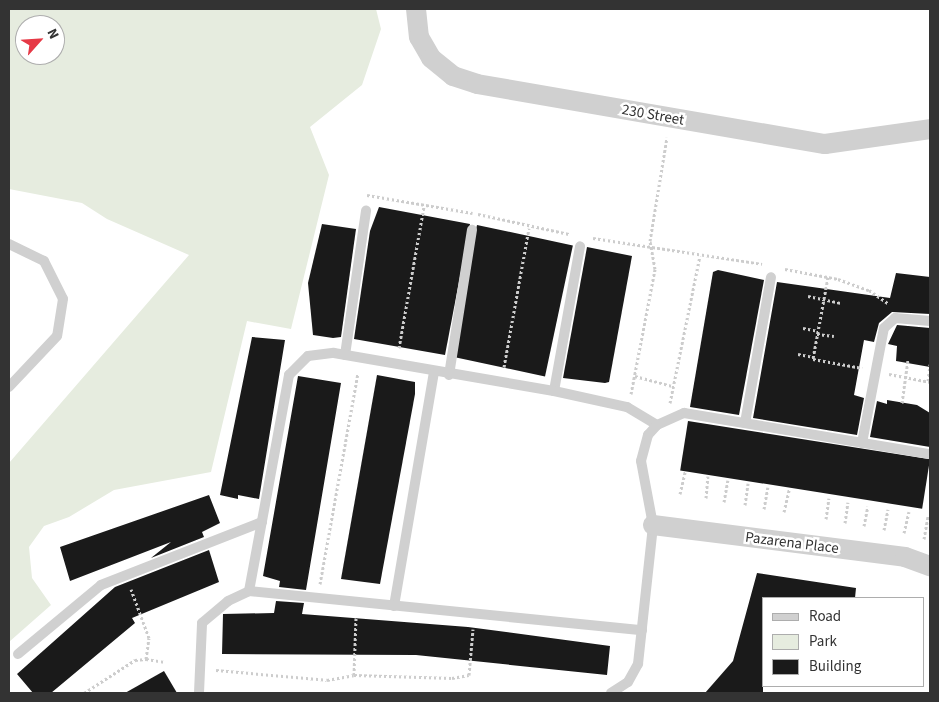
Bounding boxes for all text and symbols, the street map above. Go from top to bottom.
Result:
north arrow [15,15,65,65]
text: N [42,25,64,42]
street label: 230 Street [620,101,686,129]
street label: Pazarena Place [744,528,840,558]
legend [762,597,924,687]
text: Road [809,606,841,627]
text: Park [809,631,837,652]
text: Building [809,656,861,677]

